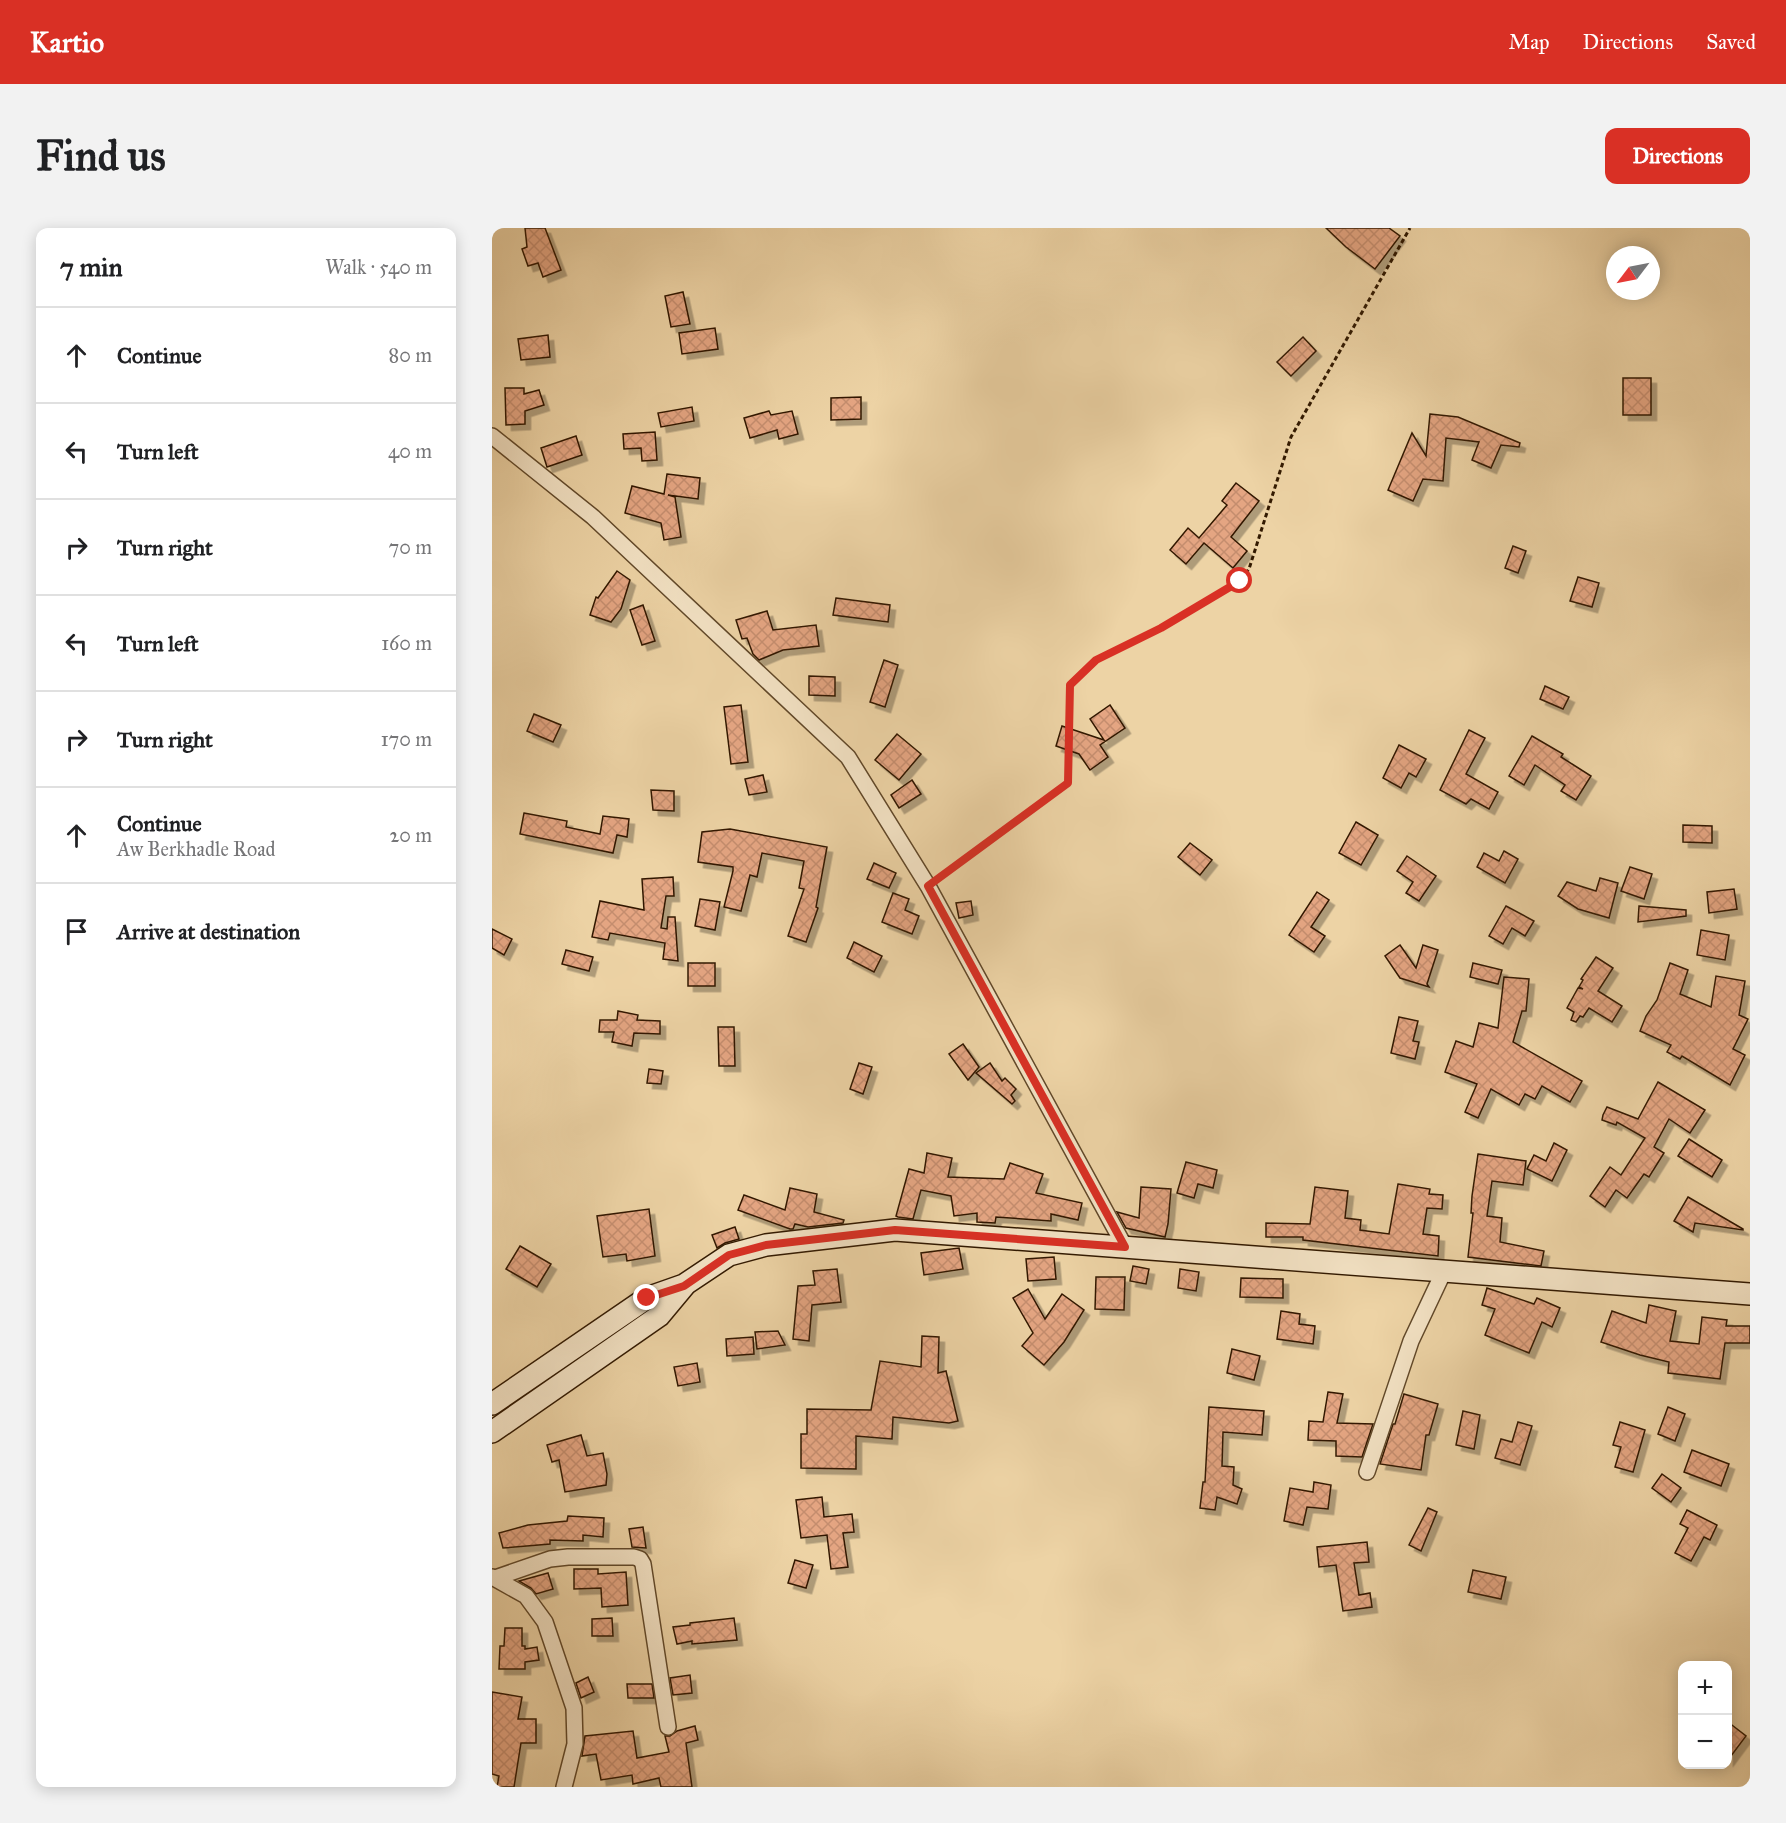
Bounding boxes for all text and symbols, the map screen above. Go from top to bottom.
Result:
text: Kartio [30,25,104,60]
text: Map [1509,29,1550,55]
text: Directions [1583,29,1673,55]
text: Saved [1706,29,1756,55]
button: Directions [1605,128,1750,184]
text: Find us [36,130,166,182]
north arrow [1606,246,1660,300]
text: 7 min [60,251,123,283]
text: Walk · 540 m [325,255,432,279]
icon: ahead [60,339,93,372]
text: Continue [117,342,202,369]
text: 80 m [389,343,432,367]
icon: left [60,435,93,468]
text: Turn left [117,438,199,465]
text: 40 m [388,439,432,463]
icon: right [60,531,93,564]
text: Turn right [117,534,213,561]
text: 70 m [389,535,432,559]
route start [1226,567,1252,593]
icon: left [60,627,93,660]
text: Turn left [117,630,199,657]
text: 160 m [381,631,432,655]
icon: right [60,723,93,756]
text: Turn right [117,726,213,753]
text: 170 m [381,727,432,751]
text: Continue [117,810,202,837]
icon: ahead [60,819,93,852]
text: 20 m [389,823,432,847]
text: Aw Berkhadle Road [117,837,276,861]
icon: arrive [60,915,93,948]
text: Arrive at destination [117,918,300,945]
route end [633,1284,659,1310]
map controls [1678,1661,1732,1769]
button: + [1678,1661,1732,1715]
button: − [1678,1715,1732,1769]

